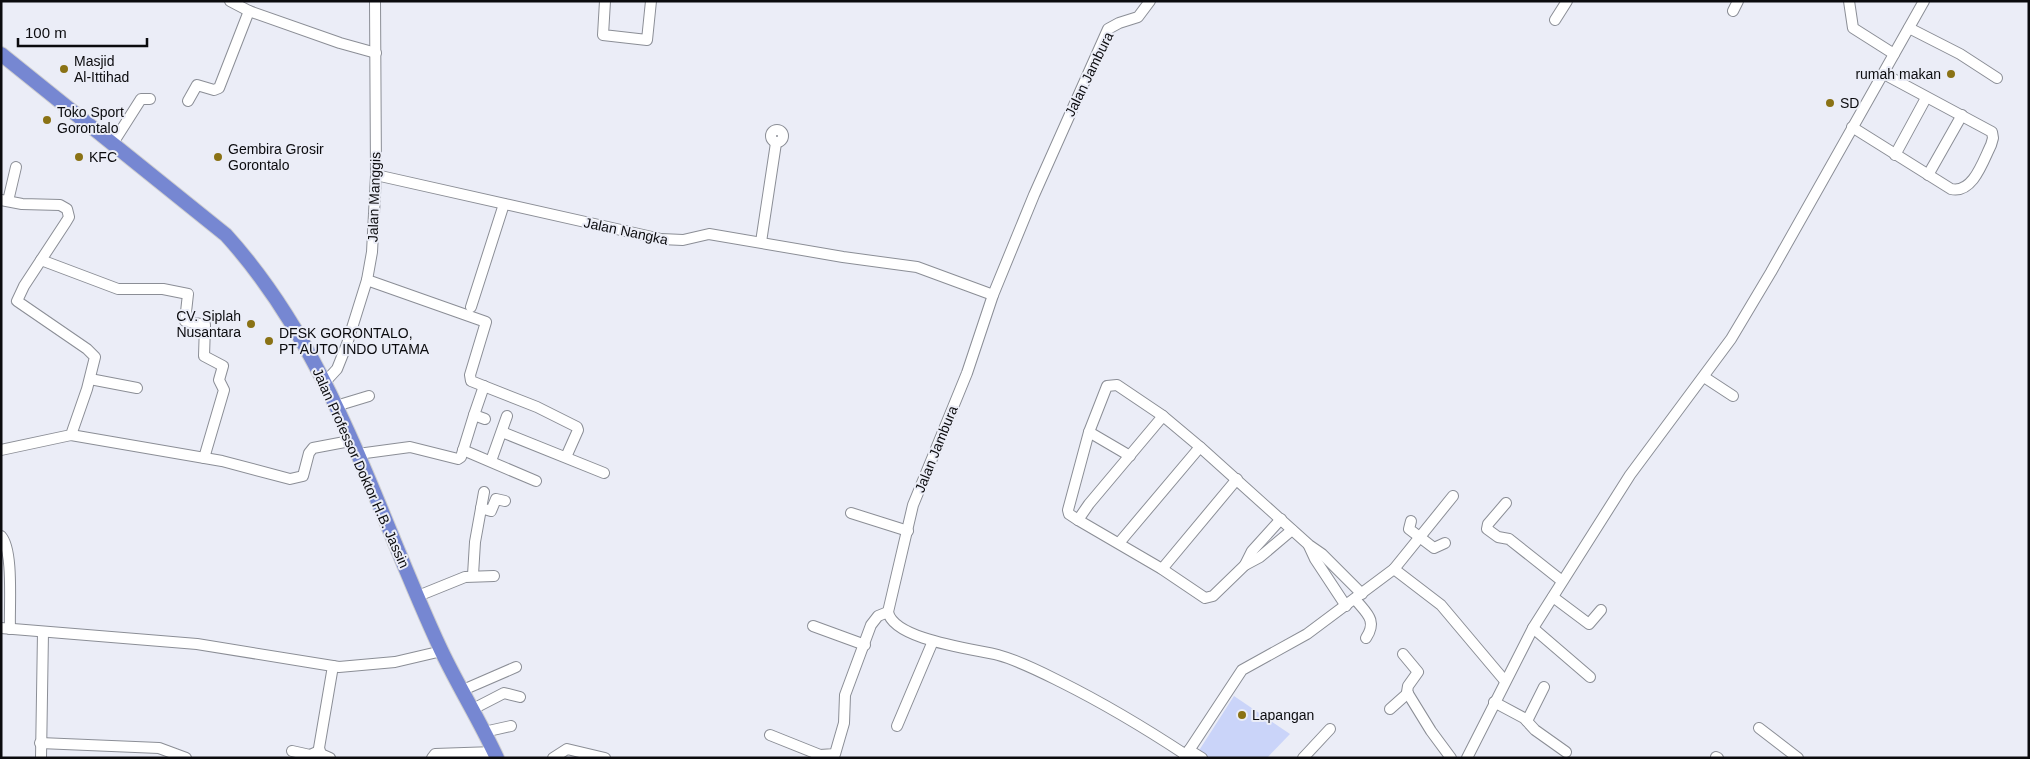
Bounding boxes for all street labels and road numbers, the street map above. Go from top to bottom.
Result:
street label: Jalan Jambura [1062,29,1116,119]
street label: Jalan Manggis [364,152,384,242]
street label: Jalan Nangka [582,214,670,248]
street label: Jalan Professor Doktor H.B. Jassin [310,366,412,570]
street label: Jalan Jambura [911,403,961,495]

